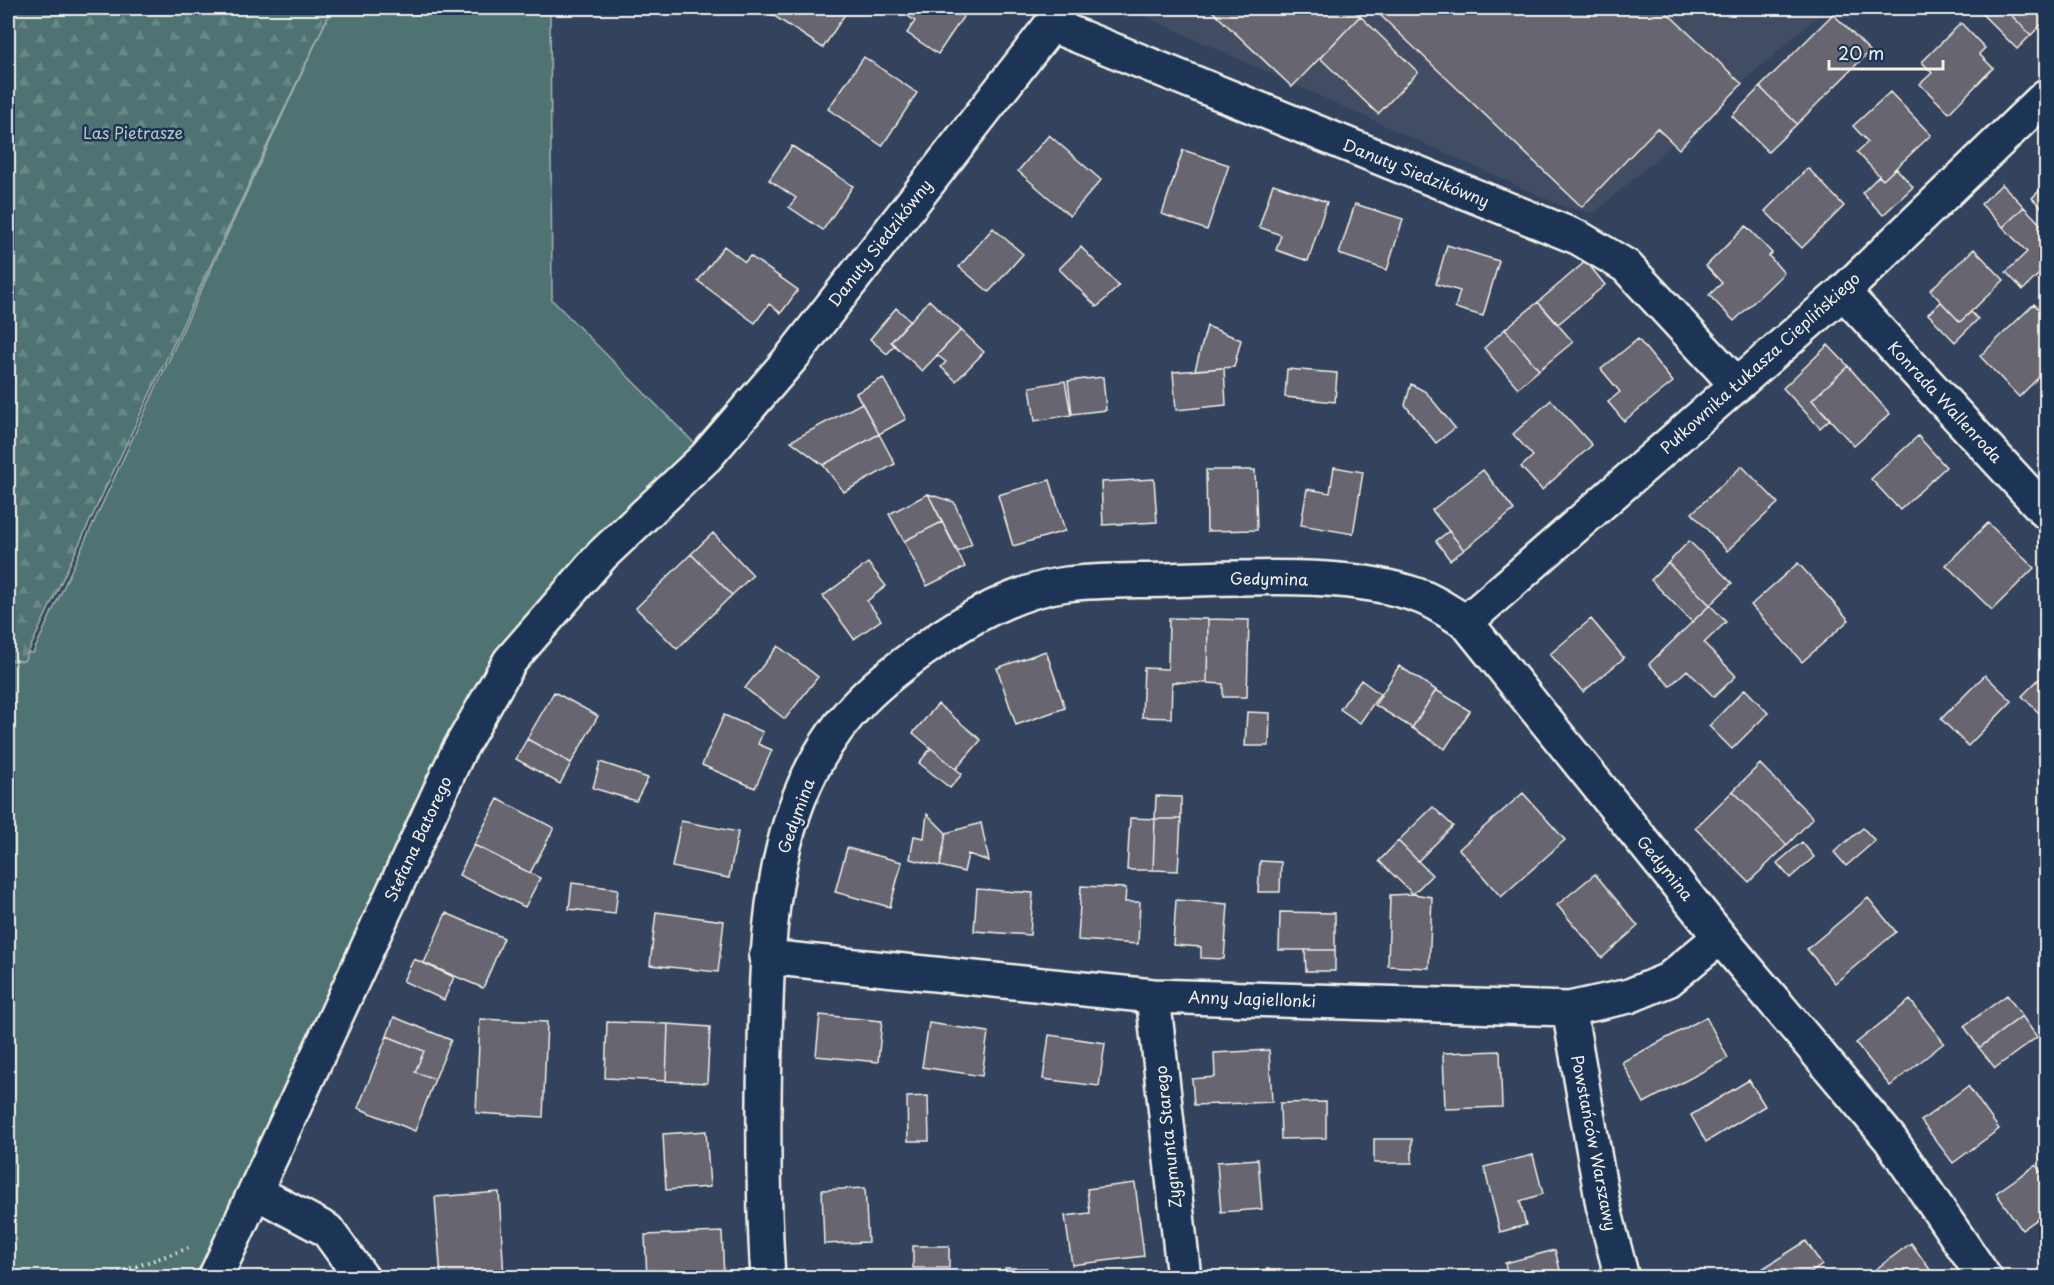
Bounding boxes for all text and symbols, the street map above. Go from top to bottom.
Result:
scale bar [1829,33,1943,71]
text: 20 m [1838,39,1884,66]
park label: Las Pietrasze [83,120,183,144]
street label: Danuty Siedzikówny [1339,132,1493,212]
street label: Danuty Siedzikówny [822,173,937,311]
street label: Pułkownika Łukasza Cieplińskiego [1654,266,1865,459]
street label: Konrada Wallenroda [1883,335,2009,468]
street label: Gedymina [1230,565,1308,591]
street label: Stefana Batorego [377,772,457,905]
street label: Gedymina [770,775,820,857]
street label: Gedymina [1632,829,1700,905]
street label: Anny Jagiellonki [1188,984,1316,1012]
street label: Powstańców Warszawy [1566,1053,1624,1233]
street label: Zygmunta Starego [1148,1064,1186,1210]

